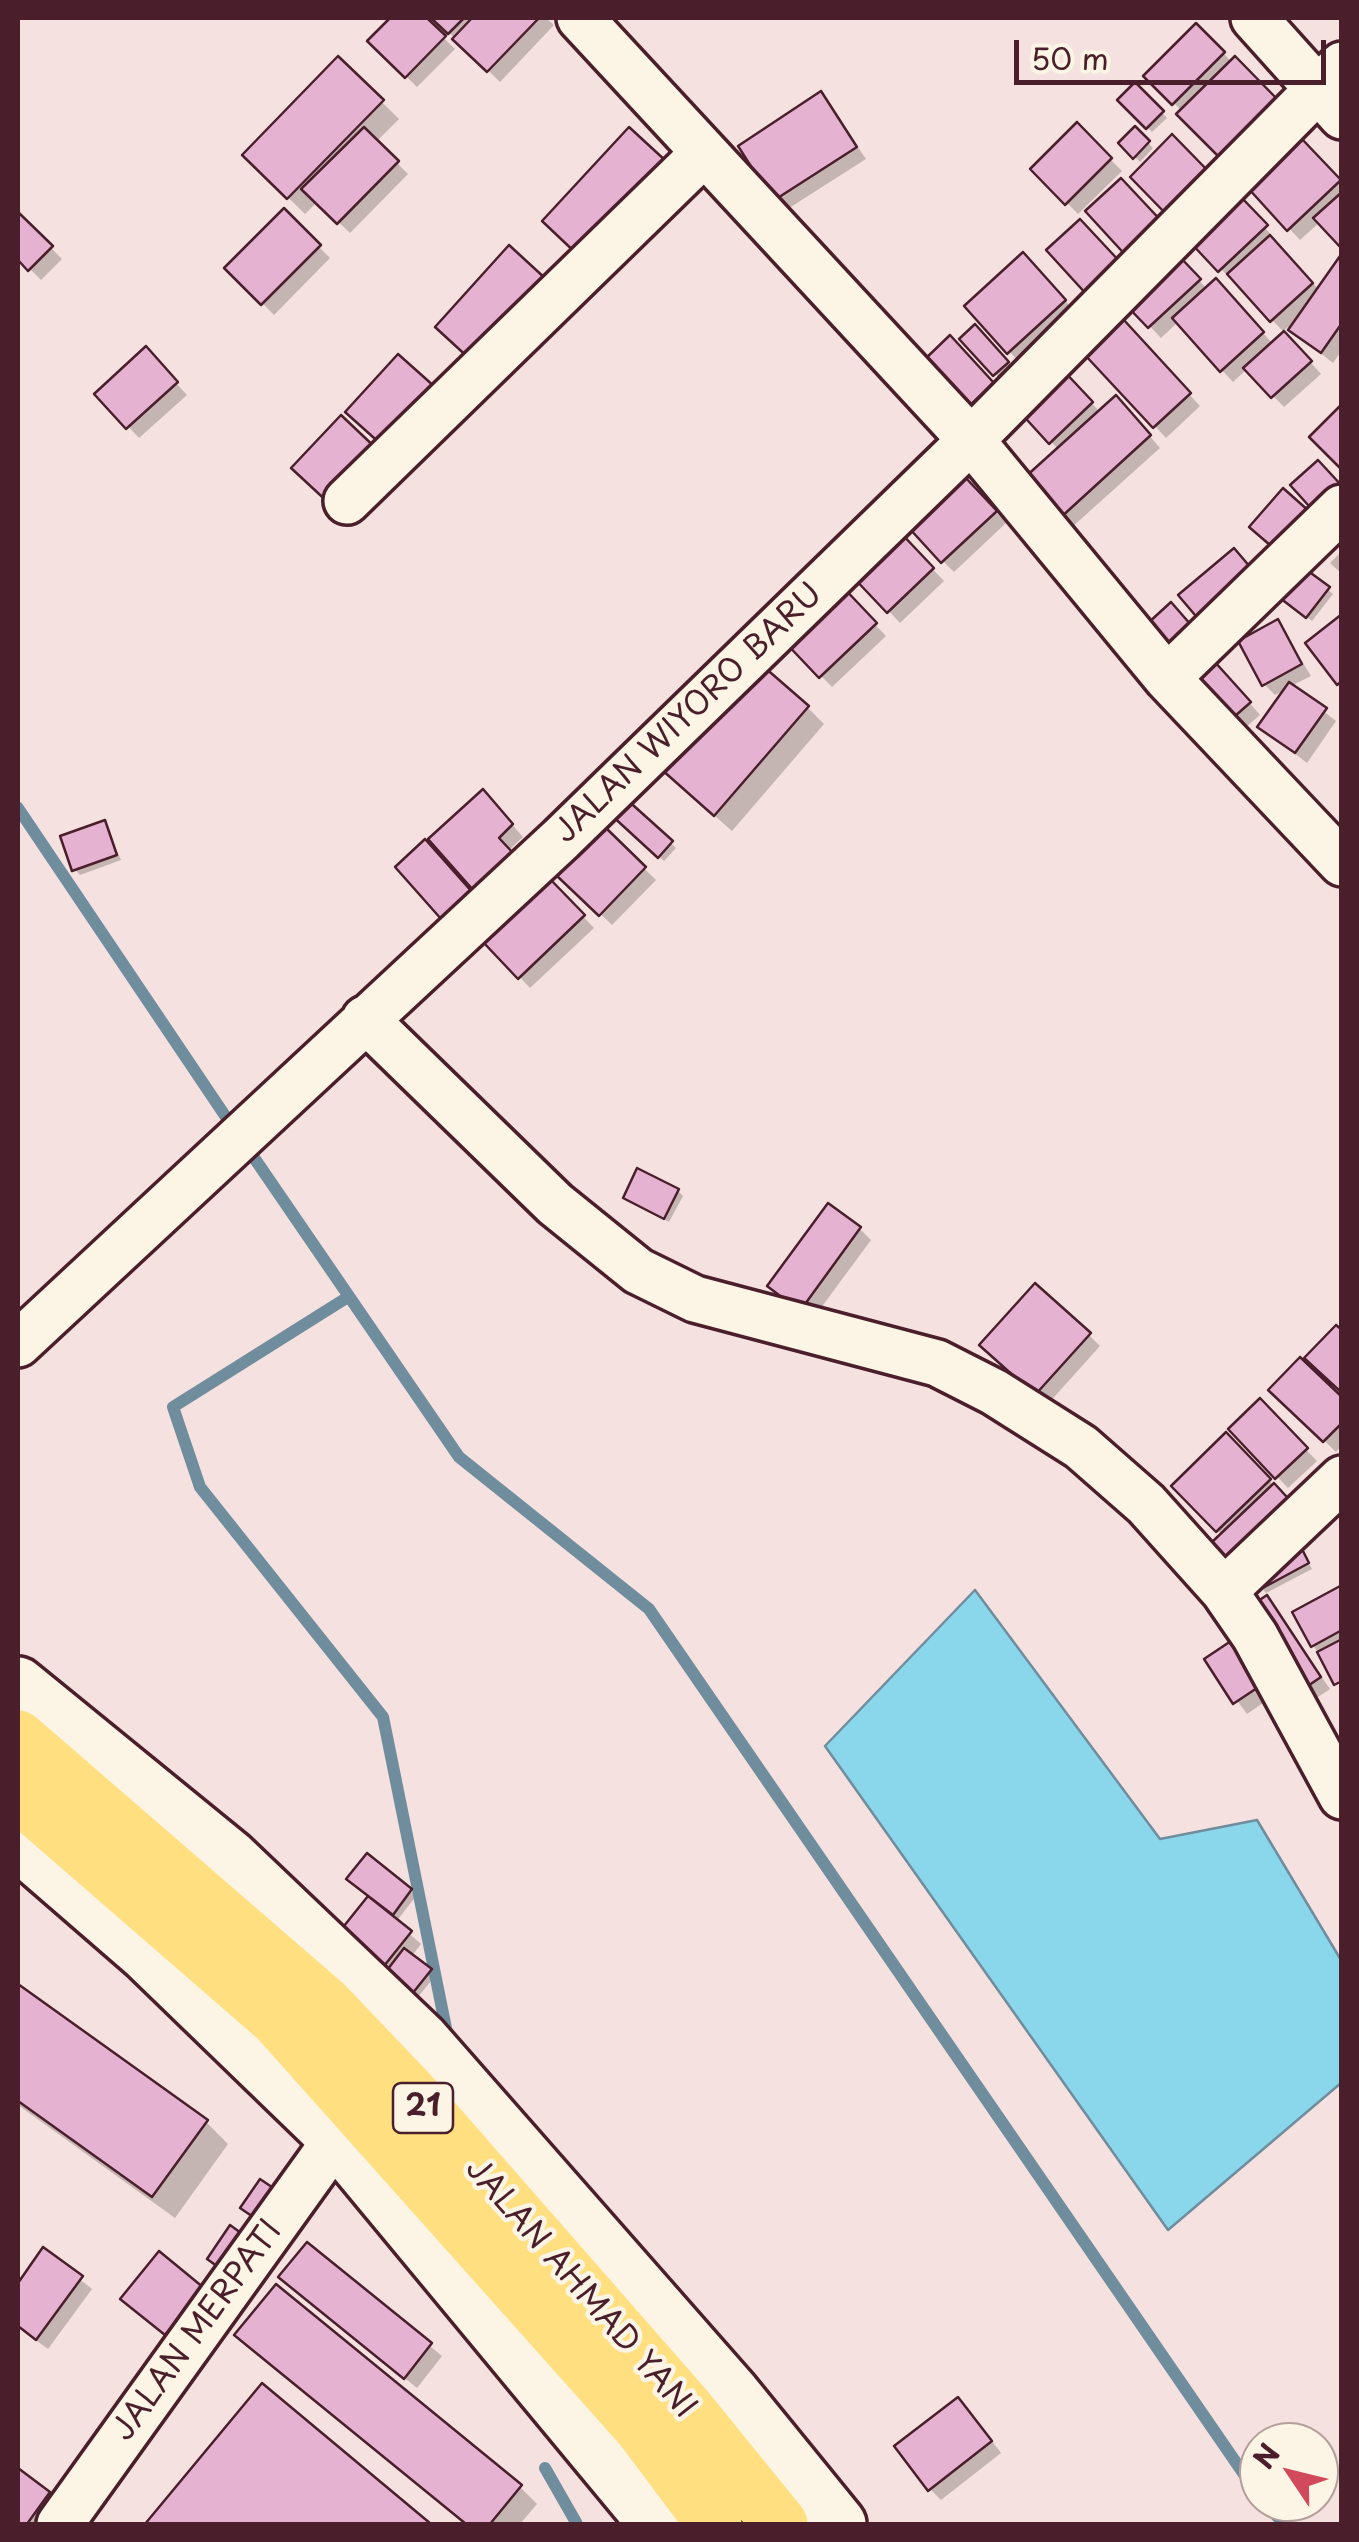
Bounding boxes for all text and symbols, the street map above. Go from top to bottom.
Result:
scale bar [1019,20,1332,82]
text: 50 m [1031,35,1109,80]
street label: JALAN WIYORO BARU [547,576,831,852]
road number: 21 [393,2083,453,2133]
street label: JALAN AHMAD YANI [456,2151,704,2427]
street label: JALAN MERPATI [105,2213,291,2449]
north arrow [1239,2422,1339,2522]
text: N [1242,2434,1290,2477]

